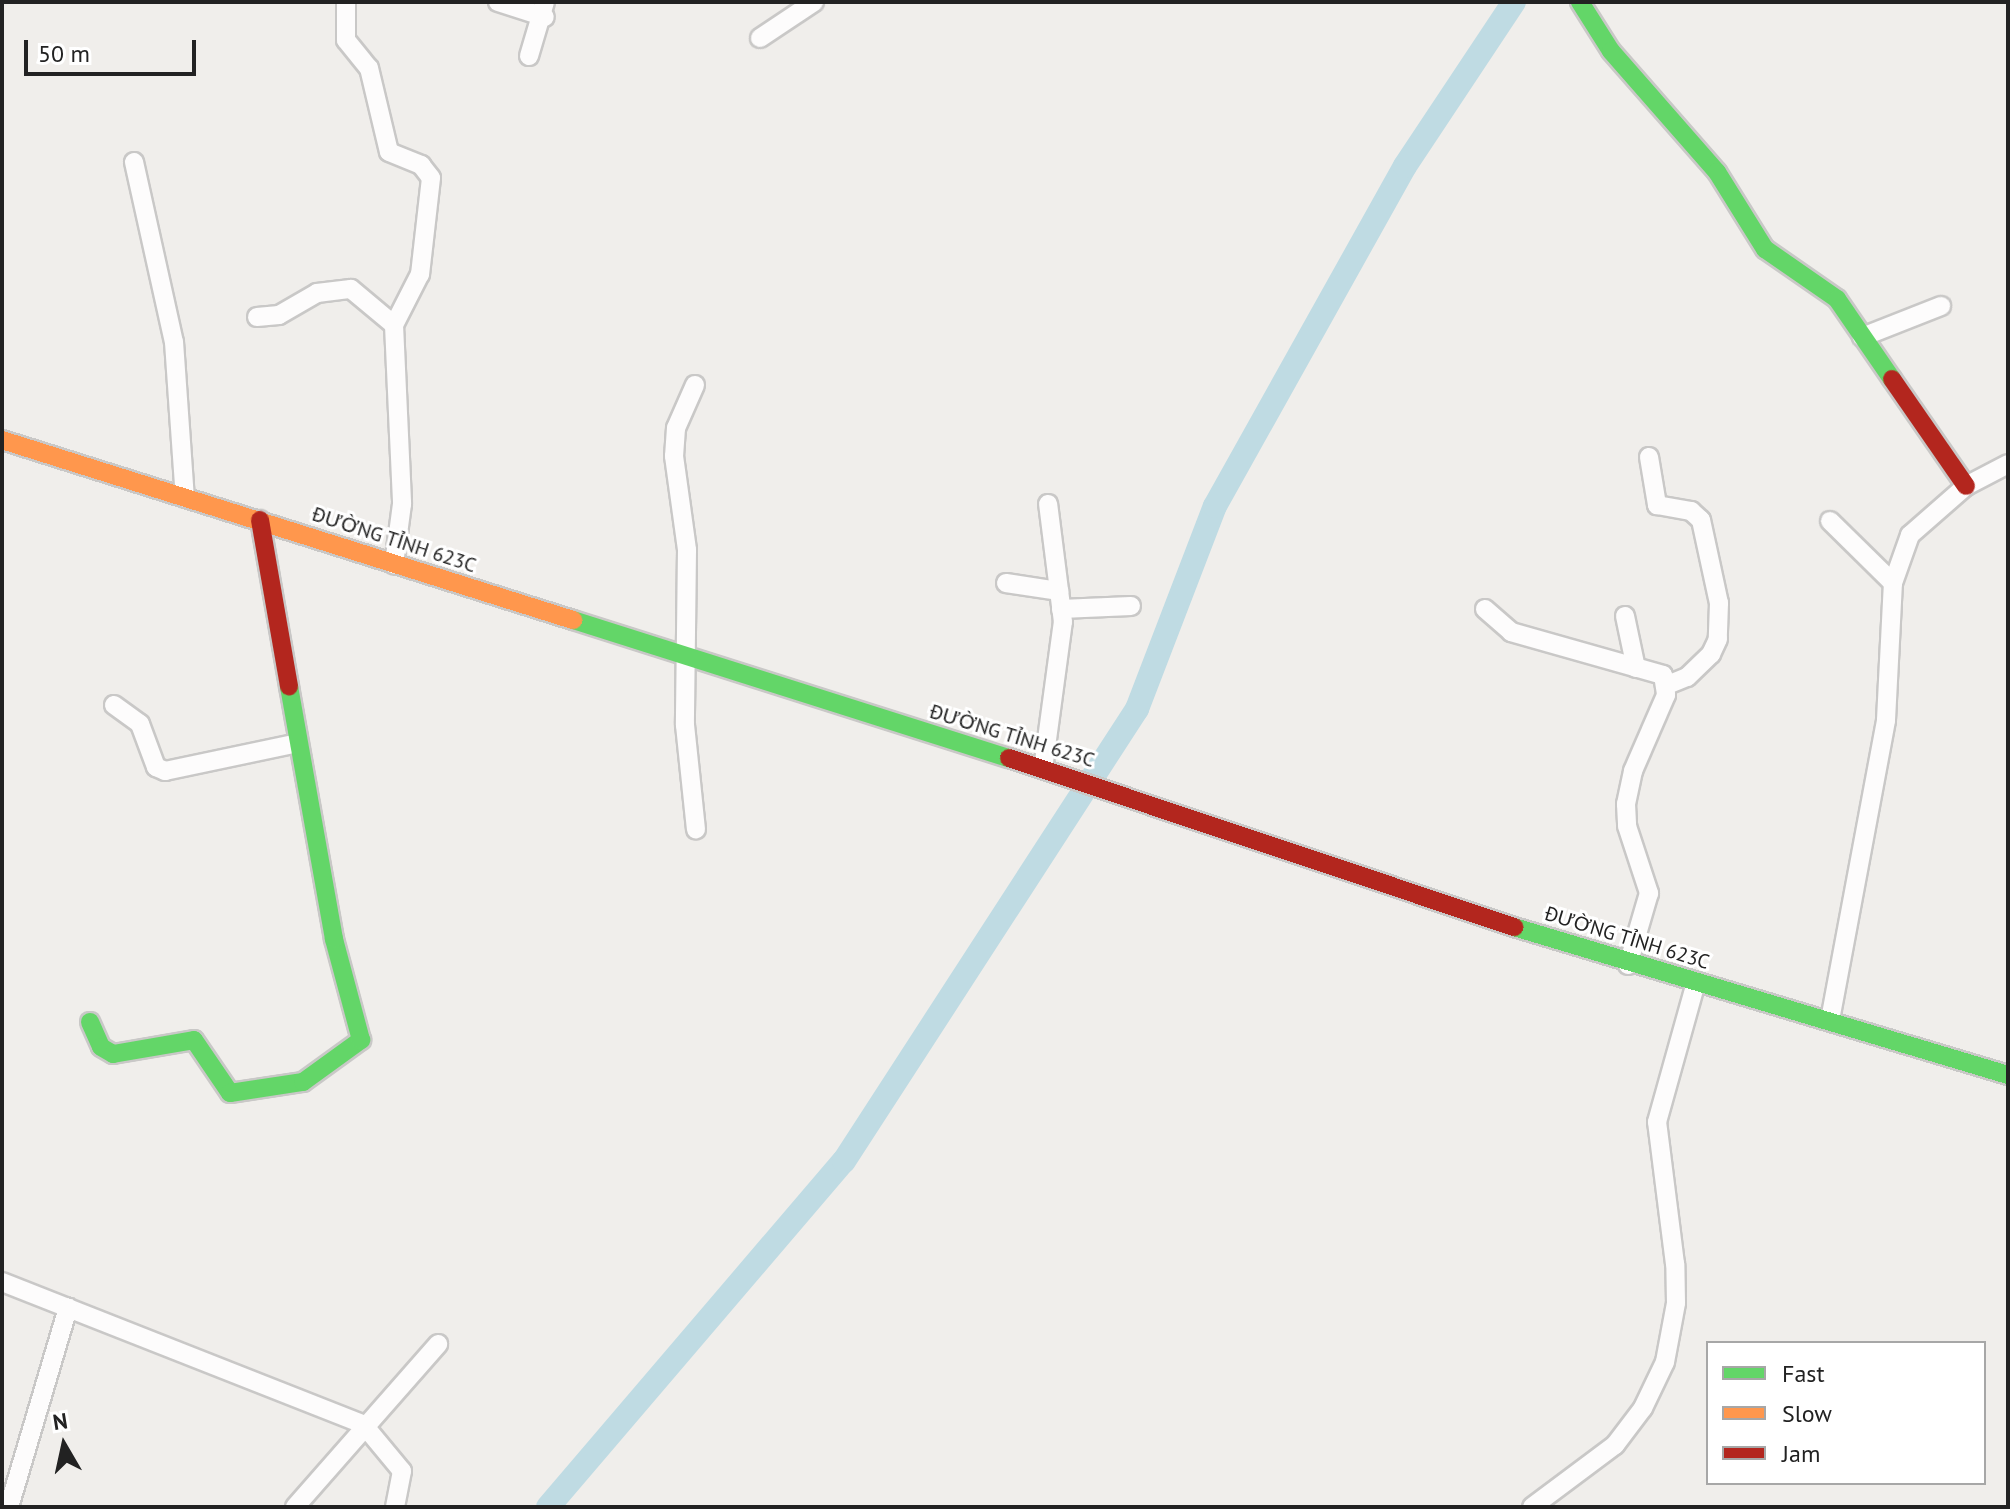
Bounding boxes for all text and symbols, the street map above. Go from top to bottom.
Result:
scale bar [28,24,200,74]
text: 50 m [38,38,90,69]
street label: ĐƯỜNG TỈNH 623C [309,502,479,578]
street label: ĐƯỜNG TỈNH 623C [927,699,1097,773]
street label: ĐƯỜNG TỈNH 623C [1542,901,1712,975]
legend [1706,1341,1986,1485]
text: Fast [1782,1358,1825,1389]
text: Slow [1782,1398,1832,1429]
north arrow [24,1405,104,1485]
text: N [51,1406,70,1436]
text: Jam [1782,1438,1820,1469]

